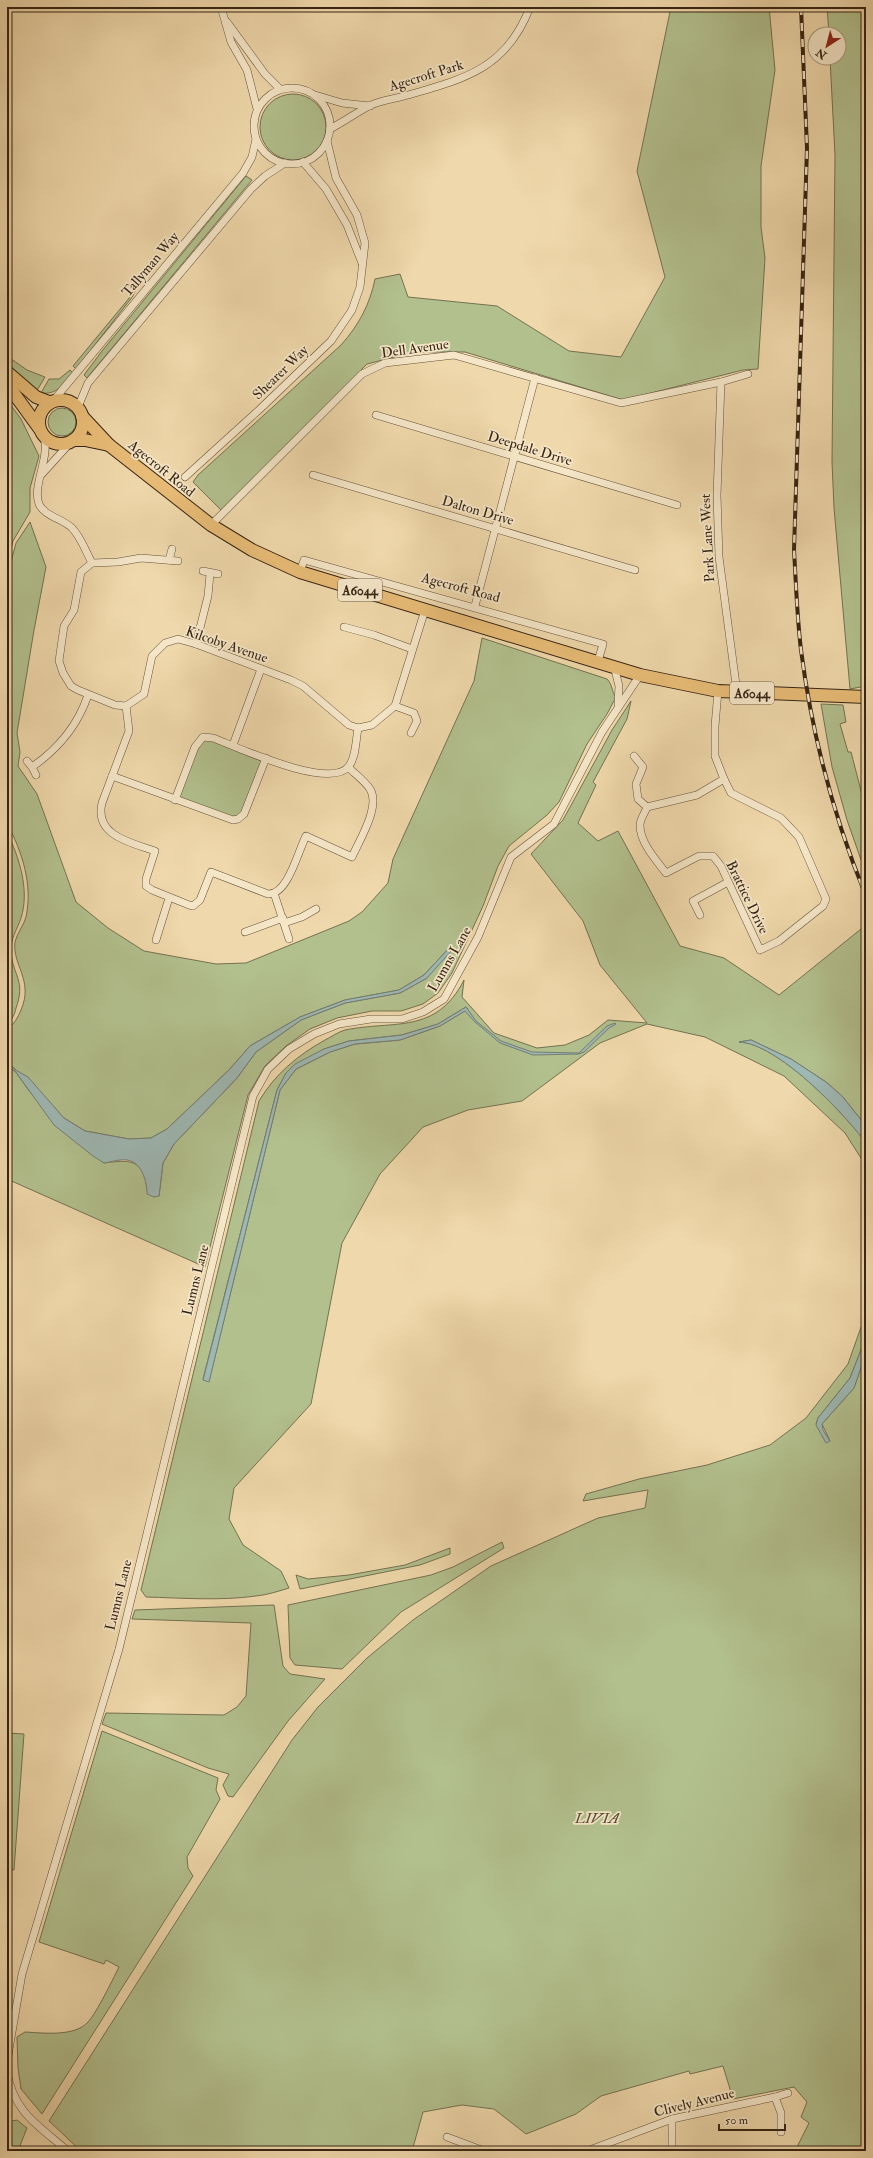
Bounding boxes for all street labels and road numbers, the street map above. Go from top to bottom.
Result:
street label: Agecroft Park [386,56,466,95]
street label: Tallyman Way [118,228,184,301]
street label: Dell Avenue [380,335,450,362]
street label: Shearer Way [249,341,313,404]
street label: Deepdale Drive [485,428,574,470]
street label: Agecroft Road [124,436,198,500]
street label: Dalton Drive [440,492,516,529]
street label: Park Lane West [697,493,718,583]
street label: Agecroft Road [419,569,502,606]
road number: A6044 [338,579,382,601]
street label: Kilcoby Avenue [183,622,270,667]
road number: A6044 [730,682,774,704]
street label: Brattice Drive [723,858,773,937]
street label: Lumns Lane [424,924,475,995]
street label: Lumns Lane [179,1243,213,1317]
street label: Lumns Lane [102,1558,136,1632]
street label: Clively Avenue [652,2084,737,2122]

